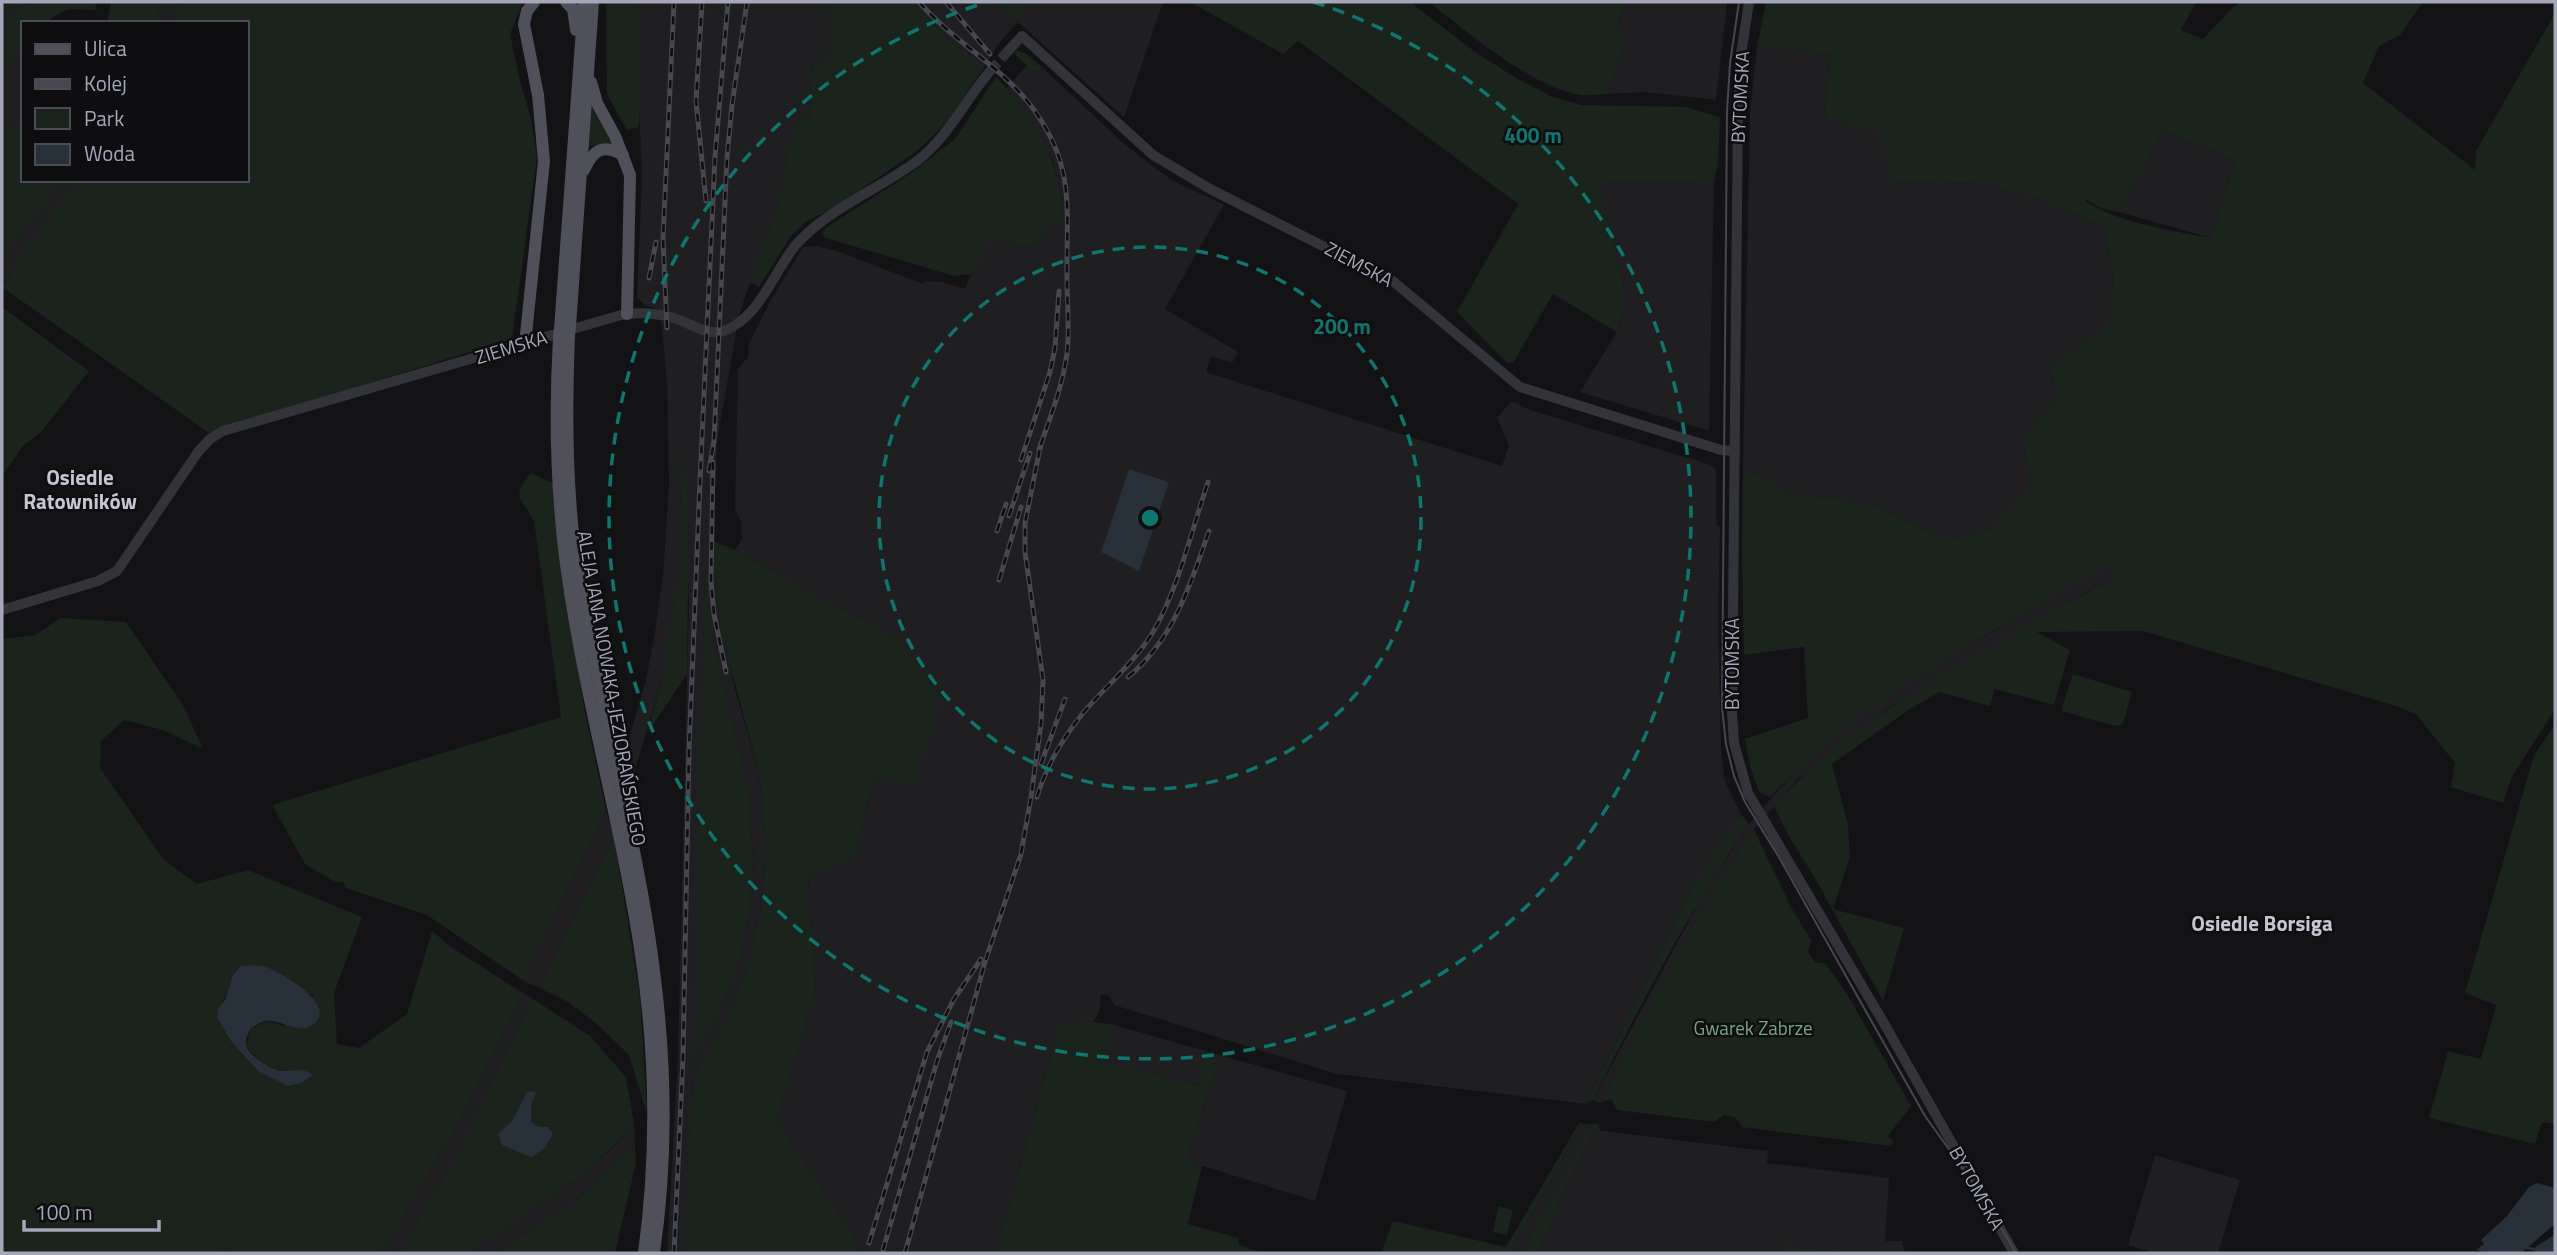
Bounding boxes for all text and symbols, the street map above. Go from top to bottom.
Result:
legend [21,21,248,182]
text: Ulica [84,32,127,64]
street label: BYTOMSKA [1723,50,1756,144]
text: Kolej [84,67,127,99]
text: Park [84,102,124,134]
text: 400 m [1504,119,1562,151]
text: Woda [84,137,135,169]
street label: ZIEMSKA [1320,233,1399,294]
text: 200 m [1313,310,1371,342]
street label: ZIEMSKA [471,322,550,371]
district label: Osiedle Ratowników [23,461,137,517]
centre of rings [1138,506,1162,530]
street label: ALEJA JANA NOWAKA-JEZIORAŃSKIEGO [570,528,655,848]
street label: BYTOMSKA [1717,618,1746,710]
district label: Osiedle Borsiga [2191,907,2333,939]
park label: Gwarek Zabrze [1693,1013,1813,1042]
street label: BYTOMSKA [1942,1140,2012,1235]
scale bar [24,1188,159,1232]
text: 100 m [35,1196,92,1228]

